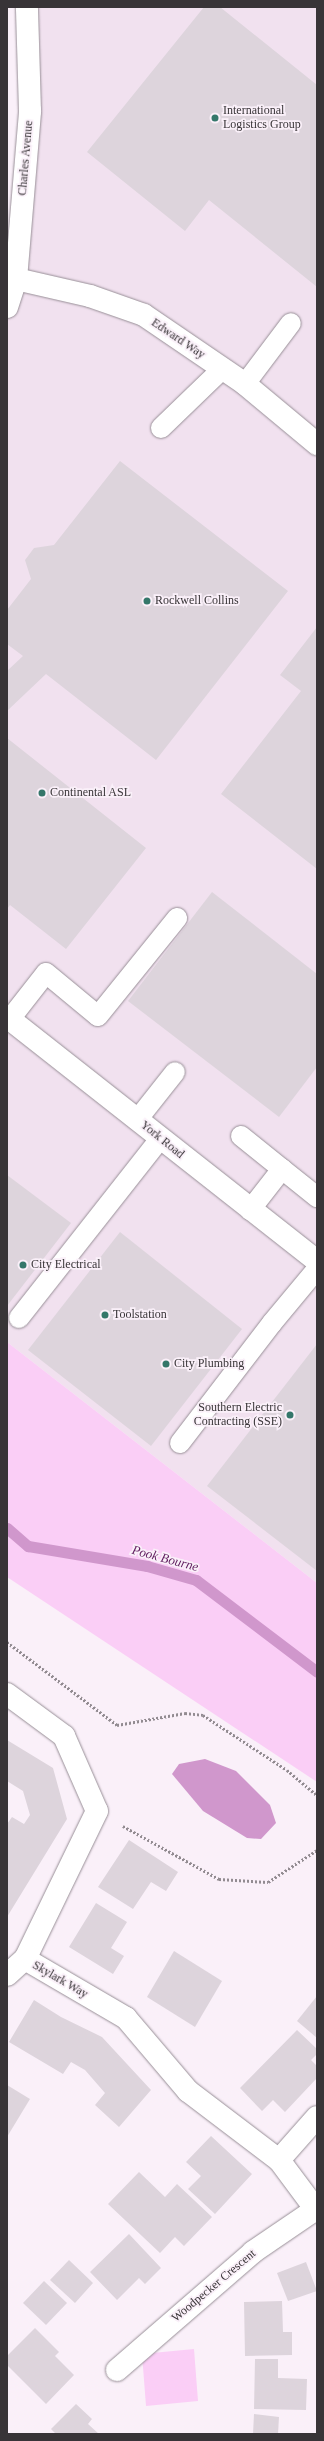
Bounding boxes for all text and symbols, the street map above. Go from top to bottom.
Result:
place label: International Logistics Group [223,104,301,132]
marker: International Logistics Group [210,113,220,123]
street label: Charles Avenue [16,119,36,197]
street label: Edward Way [148,316,208,362]
place label: Rockwell Collins [155,594,239,608]
marker: Rockwell Collins [142,596,152,606]
place label: Continental ASL [50,786,132,800]
marker: Continental ASL [37,788,47,798]
street label: York Road [137,1118,187,1162]
place label: City Electrical [31,1258,101,1272]
marker: City Electrical [18,1260,28,1270]
place label: Toolstation [113,1308,167,1322]
marker: Toolstation [100,1310,110,1320]
place label: City Plumbing [174,1357,244,1371]
marker: City Plumbing [161,1359,171,1369]
place label: Southern Electric Contracting (SSE) [194,1401,282,1429]
marker: Southern Electric Contracting (SSE) [285,1410,295,1420]
water label: Pook Bourne [130,1543,200,1575]
street label: Skylark Way [30,1958,90,2002]
street label: Woodpecker Crescent [169,2247,259,2325]

